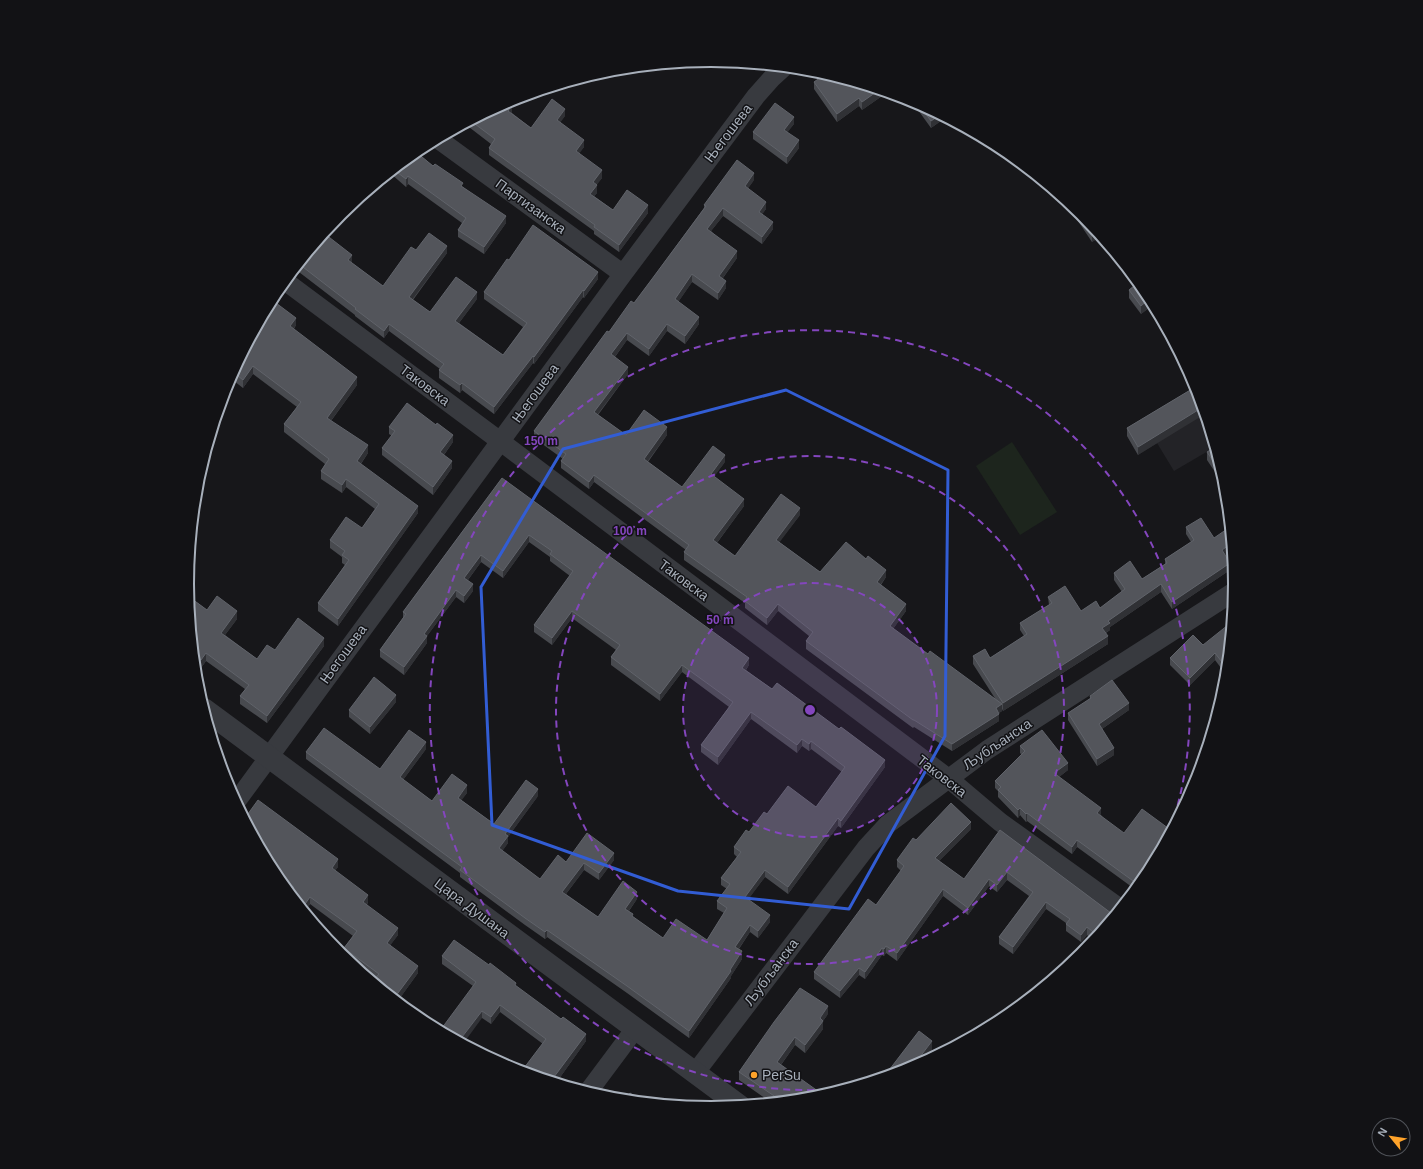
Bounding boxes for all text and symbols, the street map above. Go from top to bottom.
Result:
street label: Његошева [701,101,755,165]
street label: Партизанска [493,175,569,237]
street label: Његошева [508,360,562,425]
street label: Таковска [397,361,453,409]
text: 150 m [524,434,558,448]
text: 100 m [613,524,647,538]
street label: Таковска [656,556,712,604]
text: 50 m [706,613,734,627]
street label: Његошева [316,621,370,686]
centre of rings [803,703,817,717]
street label: Љубљанска [960,715,1035,773]
street label: Таковска [914,752,970,800]
street label: Цара Душана [432,875,513,941]
street label: Љубљанска [741,935,801,1009]
place label: PerSu [762,1067,801,1083]
marker: PerSu [749,1070,759,1080]
north arrow [1371,1117,1411,1157]
text: N [1375,1126,1390,1138]

